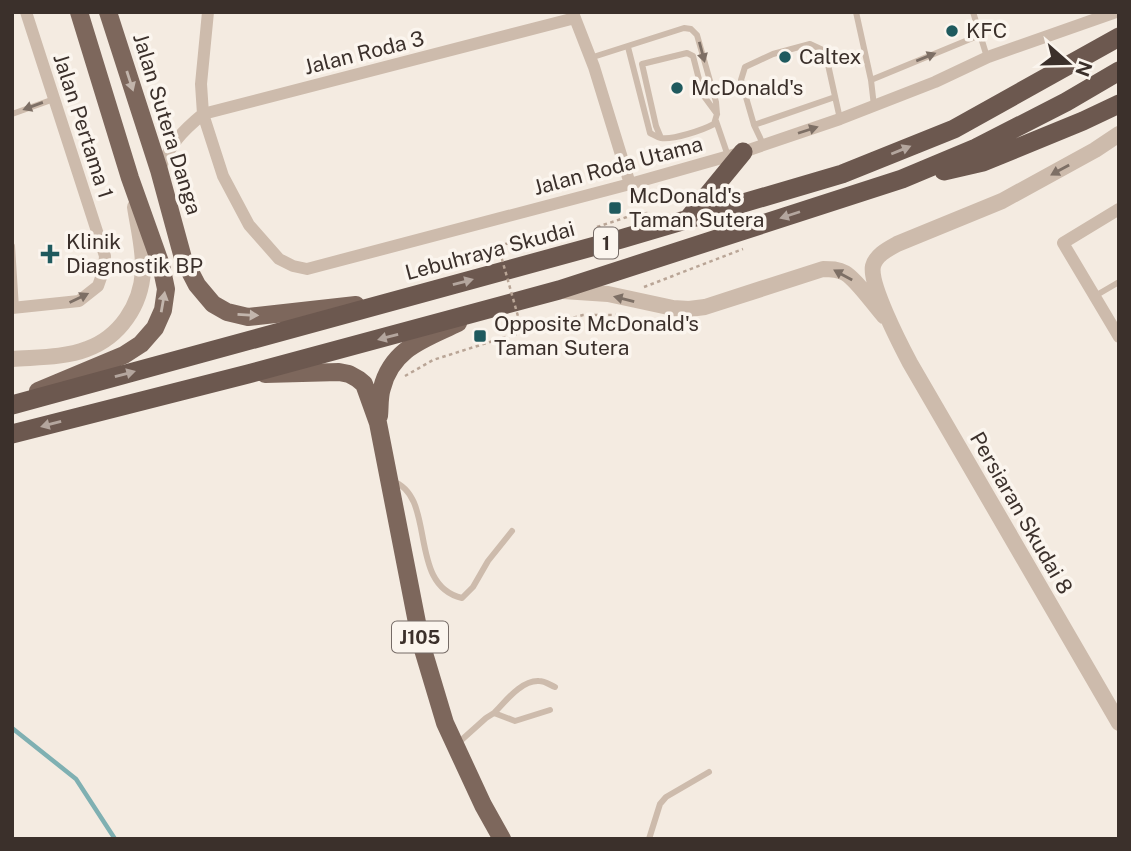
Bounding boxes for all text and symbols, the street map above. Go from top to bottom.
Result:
place label: KFC [966,18,1007,43]
marker: KFC [944,23,960,39]
street label: Jalan Roda 3 [301,25,427,80]
north arrow [1033,28,1103,98]
street label: Jalan Sutera Danga [128,30,207,217]
one-way arrow [697,41,708,63]
place label: Caltex [799,44,862,69]
marker: Caltex [777,49,793,65]
street label: Jalan Pertama 1 [48,50,119,201]
one-way arrow [915,52,936,63]
text: N [1071,58,1097,80]
one-way arrow [126,71,136,92]
place label: McDonald's [691,75,803,100]
marker: McDonald's [669,80,685,96]
one-way arrow [23,101,44,112]
one-way arrow [797,124,818,134]
street label: Jalan Roda Utama [530,131,705,200]
one-way arrow [891,144,912,155]
one-way arrow [1051,164,1070,176]
place label: McDonald's Taman Sutera [629,183,764,232]
marker: McDonald's Taman Sutera [607,200,623,216]
one-way arrow [780,210,801,221]
street label: Lebuhraya Skudai [402,216,577,285]
road number: 1 [594,228,618,258]
place label: Klinik Diagnostik BP [66,229,203,278]
marker: Klinik Diagnostik BP [40,244,60,264]
one-way arrow [833,269,853,282]
one-way arrow [452,276,474,287]
one-way arrow [158,291,169,313]
one-way arrow [69,292,89,304]
one-way arrow [613,293,635,304]
one-way arrow [237,309,259,320]
place label: Opposite McDonald's Taman Sutera [494,311,699,360]
marker: Opposite McDonald's Taman Sutera [472,328,488,344]
one-way arrow [377,332,399,343]
one-way arrow [115,369,136,379]
one-way arrow [40,419,62,430]
street label: Persiaran Skudai 8 [965,427,1078,598]
road number: J105 [392,622,448,652]

